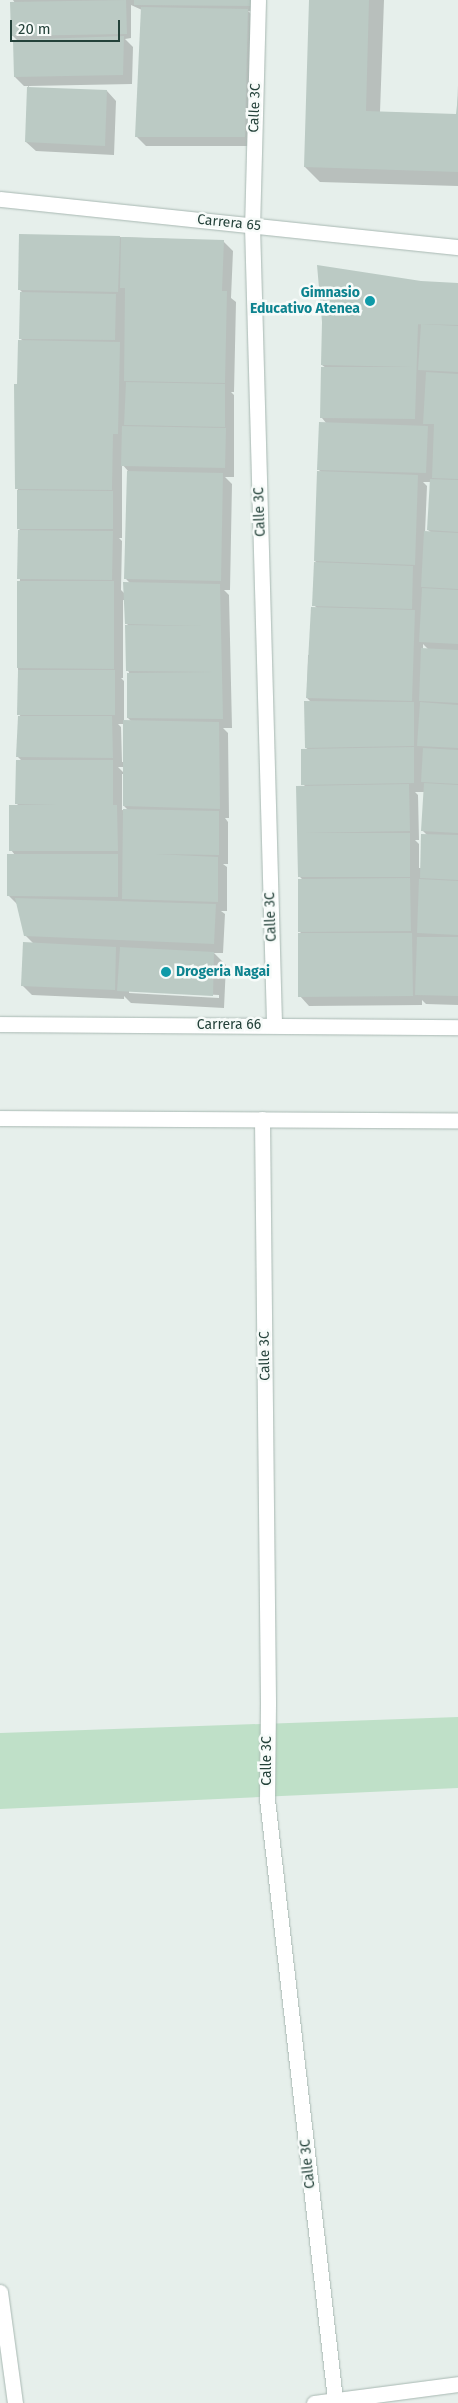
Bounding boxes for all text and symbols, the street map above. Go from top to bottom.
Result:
scale bar [12,10,122,42]
text: 20 m [18,20,51,38]
street label: Calle 3C [246,83,264,133]
street label: Carrera 65 [196,211,262,235]
place label: Gimnasio Educativo Atenea [250,285,360,318]
marker: Gimnasio Educativo Atenea [364,295,376,307]
street label: Calle 3C [251,487,269,537]
street label: Calle 3C [262,892,280,942]
place label: Drogeria Nagai [176,964,270,980]
marker: Drogeria Nagai [160,966,172,978]
street label: Carrera 66 [197,1017,261,1033]
street label: Calle 3C [256,1331,274,1381]
street label: Calle 3C [259,1736,275,1786]
street label: Calle 3C [297,2139,319,2189]

